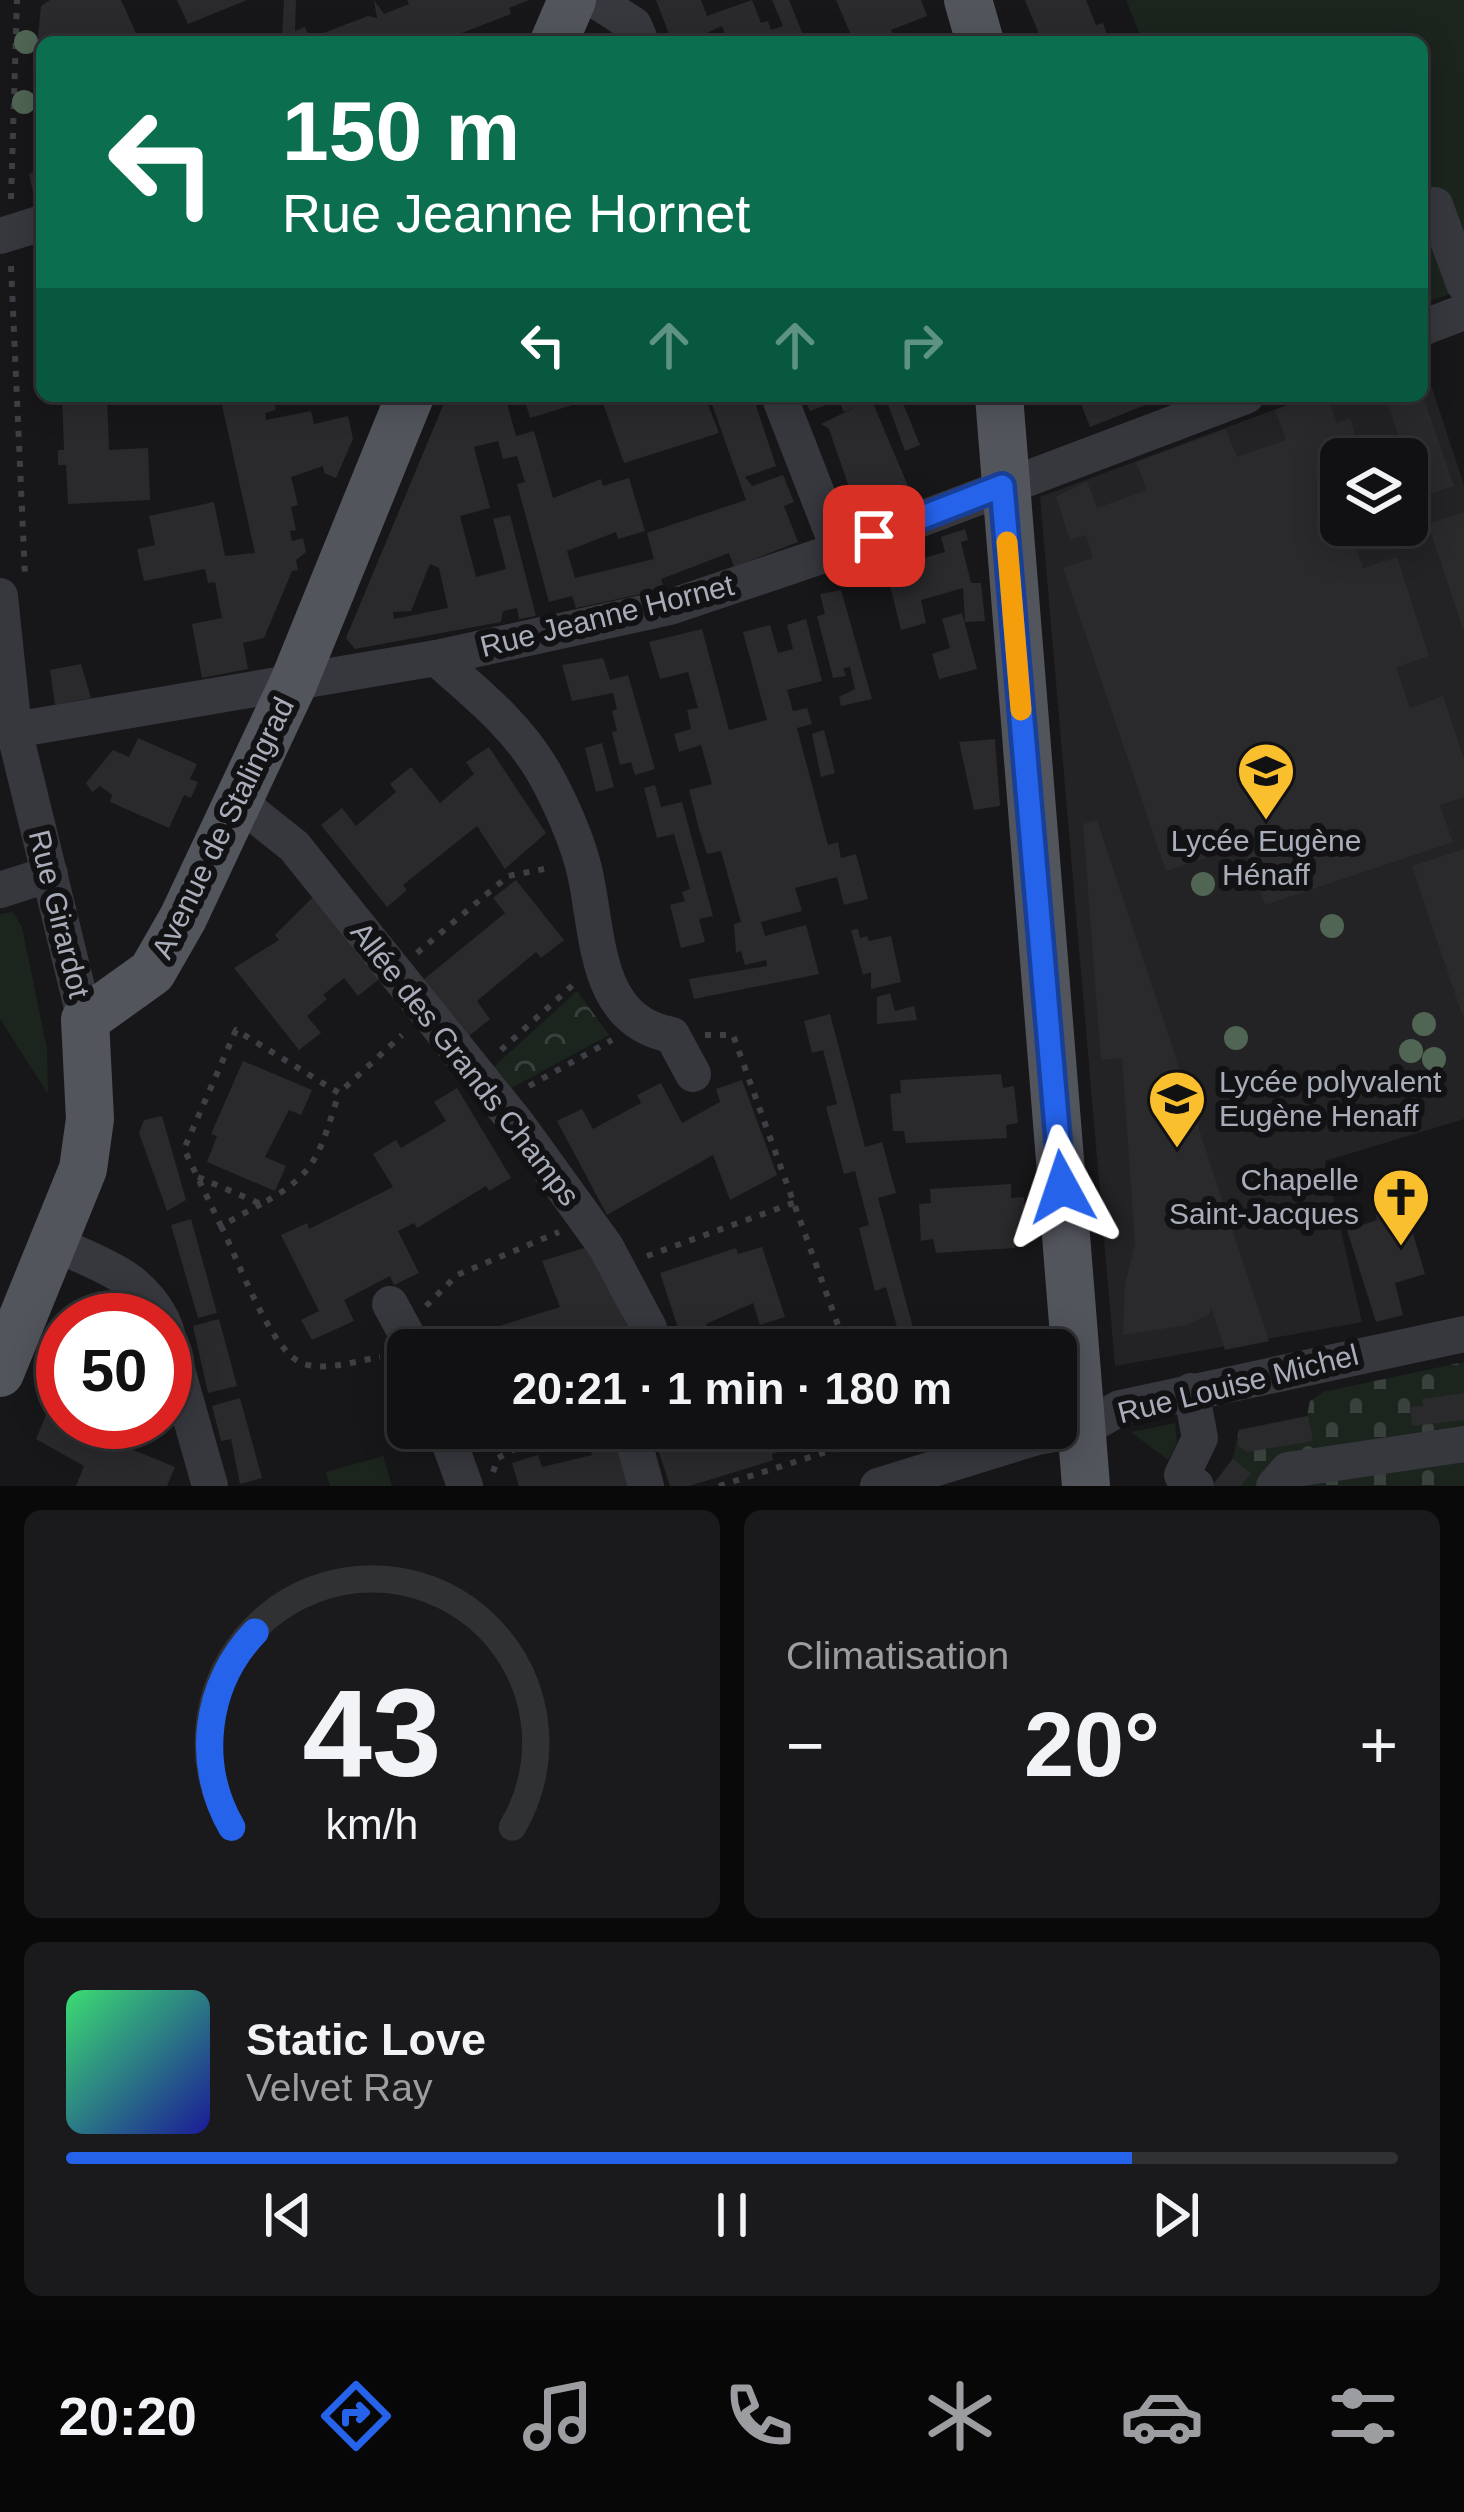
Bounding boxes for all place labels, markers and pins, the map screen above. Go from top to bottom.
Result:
pin [823,485,925,587]
school or university icon: Lycée Eugène Hénaff [1235,740,1297,822]
place label: Lycée Eugène Hénaff [1171,824,1361,891]
place label: Lycée polyvalent Eugène Henaff [1219,1065,1442,1132]
school or university icon: Lycée polyvalent Eugène Henaff [1146,1068,1208,1150]
place label: Chapelle Saint-Jacques [1169,1163,1359,1230]
church icon: Chapelle Saint-Jacques [1370,1166,1432,1248]

